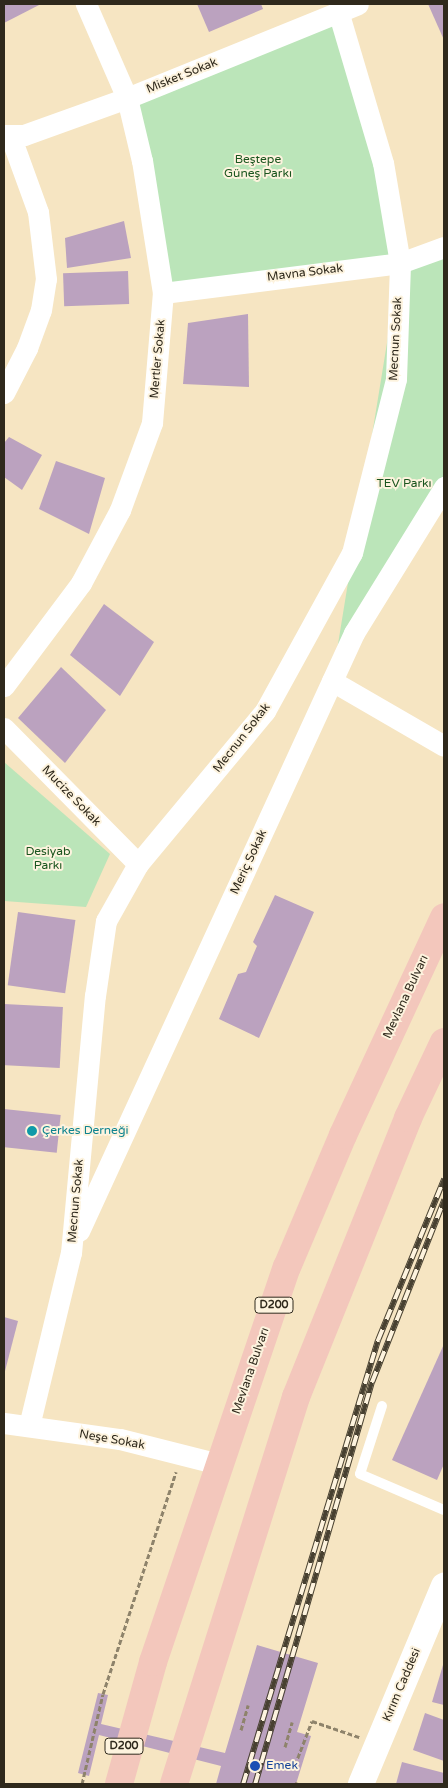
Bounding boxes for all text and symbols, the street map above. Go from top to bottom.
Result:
street label: Misket Sokak [144,55,220,97]
park label: Beştepe Güneş Parkı [224,153,292,181]
street label: Mavna Sokak [266,261,344,285]
street label: Mecnun Sokak [387,297,405,381]
street label: Mertler Sokak [147,319,169,399]
park label: TEV Parkı [376,477,432,491]
street label: Mecnun Sokak [210,700,274,776]
street label: Mucize Sokak [39,763,103,829]
street label: Meriç Sokak [228,827,270,897]
park label: Desiyab Parkı [25,845,71,873]
street label: Mevlana Bulvarı [380,953,432,1041]
place label: Çerkes Derneği [42,1124,128,1138]
marker: Çerkes Derneği [26,1125,38,1137]
street label: Mecnun Sokak [65,1159,87,1243]
road number: D200 [254,1296,294,1314]
street label: Mevlana Bulvarı [229,1326,273,1416]
street label: Neşe Sokak [78,1427,146,1453]
street label: Kırım Caddesi [380,1646,424,1724]
road number: D200 [104,1738,144,1754]
marker: Emek [248,1759,262,1773]
place label: Emek [266,1759,298,1773]

